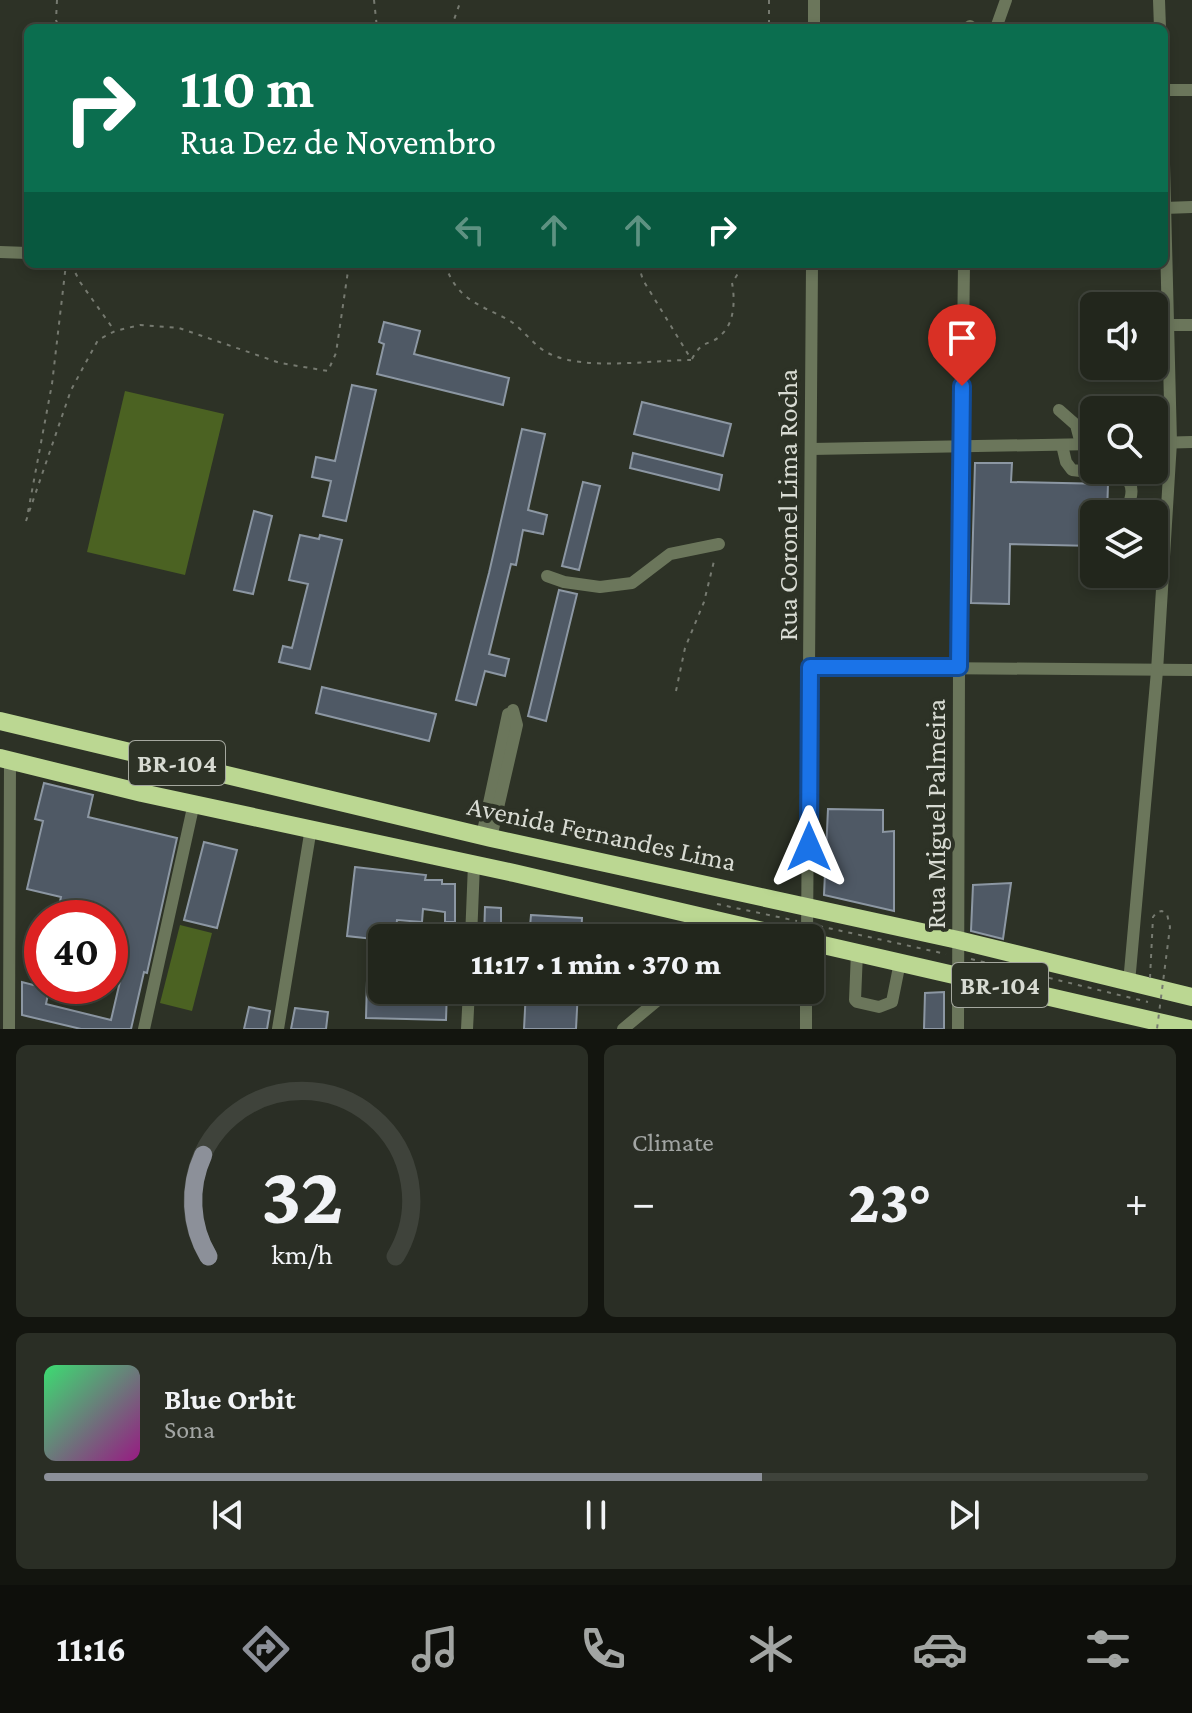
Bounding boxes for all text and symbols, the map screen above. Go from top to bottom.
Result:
icon: right [48,56,152,160]
text: 110 m [180,57,314,119]
text: Rua Dez de Novembro [180,122,496,162]
icon: left [448,208,492,252]
icon: ahead [532,208,576,252]
icon: ahead [616,208,660,252]
icon: right [700,208,744,252]
map controls [1080,292,1168,588]
button: sound [1080,292,1168,380]
pin [928,304,996,386]
icon: arrive [940,316,984,360]
street label: Rua Coronel Lima Rocha [772,369,803,641]
button: search [1080,396,1168,484]
button: layers [1080,500,1168,588]
street label: Rua Miguel Palmeira [920,699,951,929]
road number: BR-104 [129,741,225,785]
street label: Avenida Fernandes Lima [465,790,739,877]
position arrow [767,805,851,889]
speed limit sign: 40 [24,900,128,1004]
text: 11:17 · 1 min · 370 m [471,947,721,980]
road number: BR-104 [952,963,1048,1007]
text: Climate [632,1128,714,1157]
text: 32 [261,1148,343,1241]
text: 23° [848,1168,932,1235]
text: − [632,1178,655,1226]
text: + [1125,1178,1148,1226]
text: km/h [271,1238,333,1270]
text: Blue Orbit [164,1382,295,1415]
text: Sona [164,1415,215,1444]
icon: previous [206,1493,250,1537]
icon: pause [574,1493,618,1537]
icon: next [942,1493,986,1537]
icon: directions [238,1621,294,1677]
icon: music [407,1621,463,1677]
icon: phone [575,1621,631,1677]
icon: climate [743,1621,799,1677]
icon: car [912,1621,968,1677]
icon: filters [1080,1621,1136,1677]
text: 11:16 [56,1629,126,1669]

